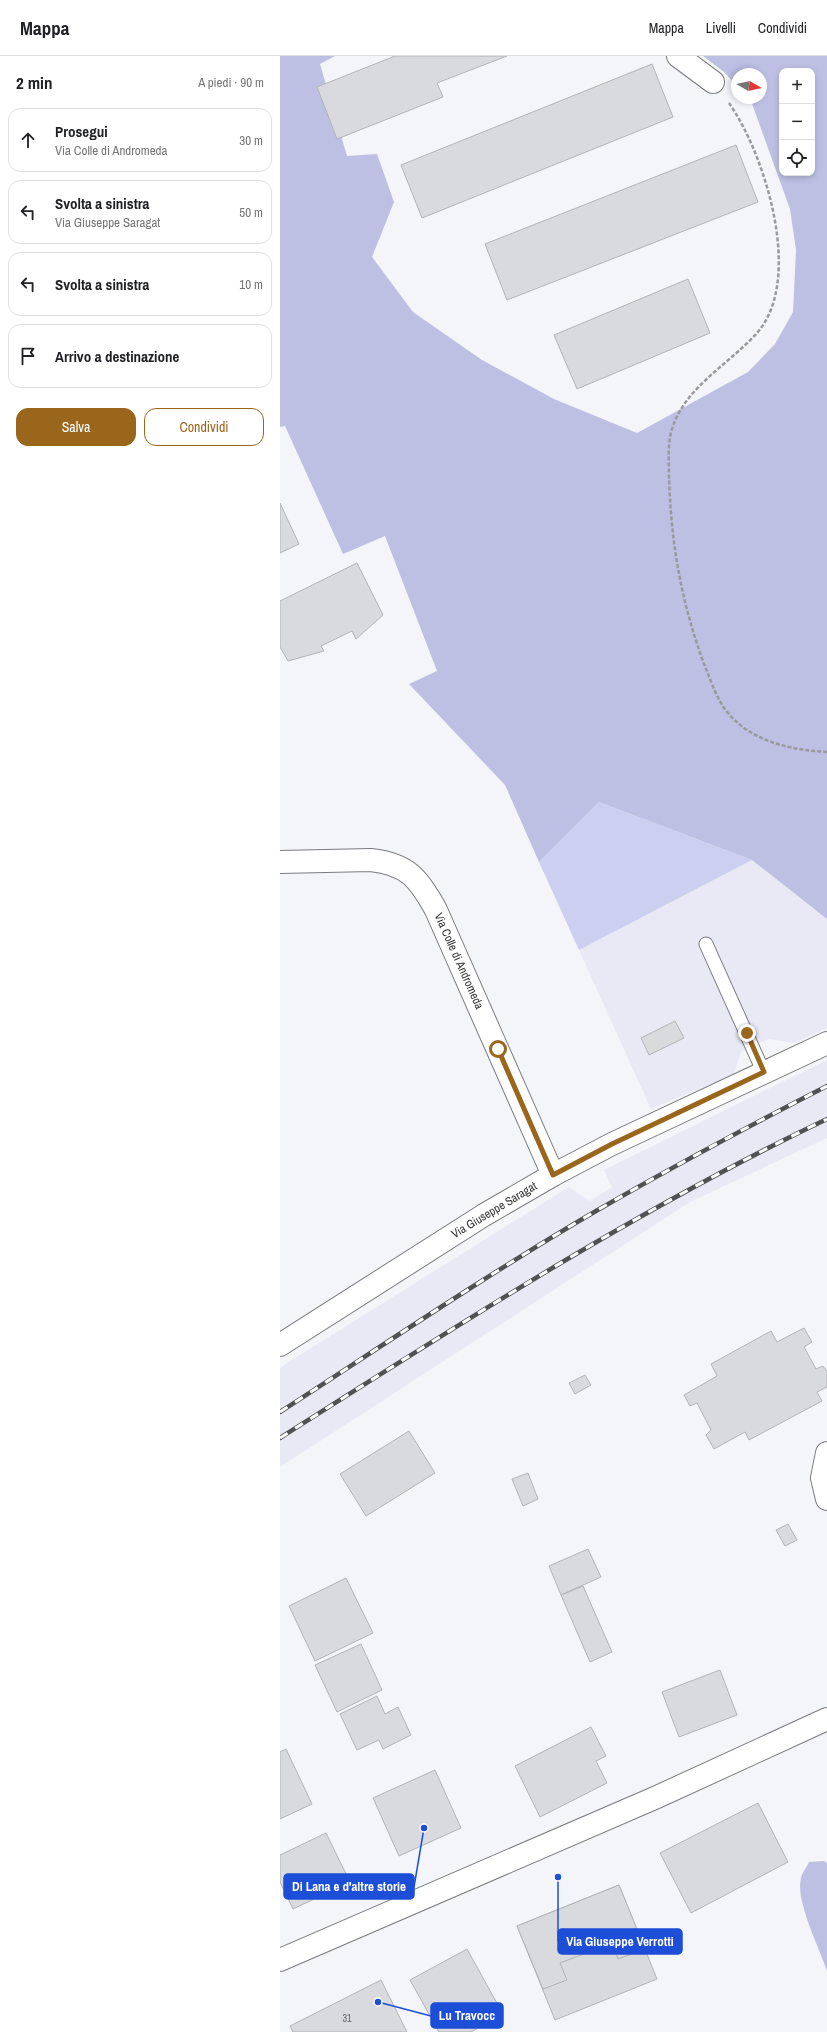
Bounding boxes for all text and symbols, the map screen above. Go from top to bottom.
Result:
text: Mappa [20,15,69,41]
text: Mappa [649,19,684,37]
text: Livelli [706,19,736,37]
text: Condividi [758,19,807,37]
north arrow [731,68,767,104]
map controls [779,68,815,176]
button: + [779,68,815,104]
text: 2 min [16,71,52,94]
text: A piedi · 90 m [198,74,264,91]
button: − [779,104,815,140]
text: Prosegui [55,121,108,142]
icon: ahead [17,129,39,151]
text: 30 m [239,132,263,149]
button: locate [779,140,815,176]
text: Via Colle di Andromeda [55,142,167,159]
text: Svolta a sinistra [55,193,149,214]
icon: left [17,201,39,223]
text: 50 m [239,204,263,221]
text: Via Giuseppe Saragat [55,214,160,231]
icon: left [17,273,39,295]
text: Svolta a sinistra [55,274,149,295]
text: 10 m [239,276,263,293]
icon: arrive [17,345,39,367]
text: Arrivo a destinazione [55,346,179,367]
button: Salva [16,408,136,446]
button: Condividi [144,408,264,446]
street label: Via Colle di Andromeda [431,910,488,1012]
route end [738,1024,756,1042]
route start [489,1040,507,1058]
street label: Via Giuseppe Saragat [448,1178,540,1242]
callout: Di Lana e d'altre storie [284,1874,414,1899]
text: Di Lana e d'altre storie [292,1878,406,1895]
callout: Via Giuseppe Verrotti [558,1929,682,1954]
text: Via Giuseppe Verrotti [566,1933,674,1950]
callout: Lu Travocc [431,2003,503,2028]
text: Lu Travocc [439,2007,495,2024]
house number: 31 [342,2012,352,2025]

